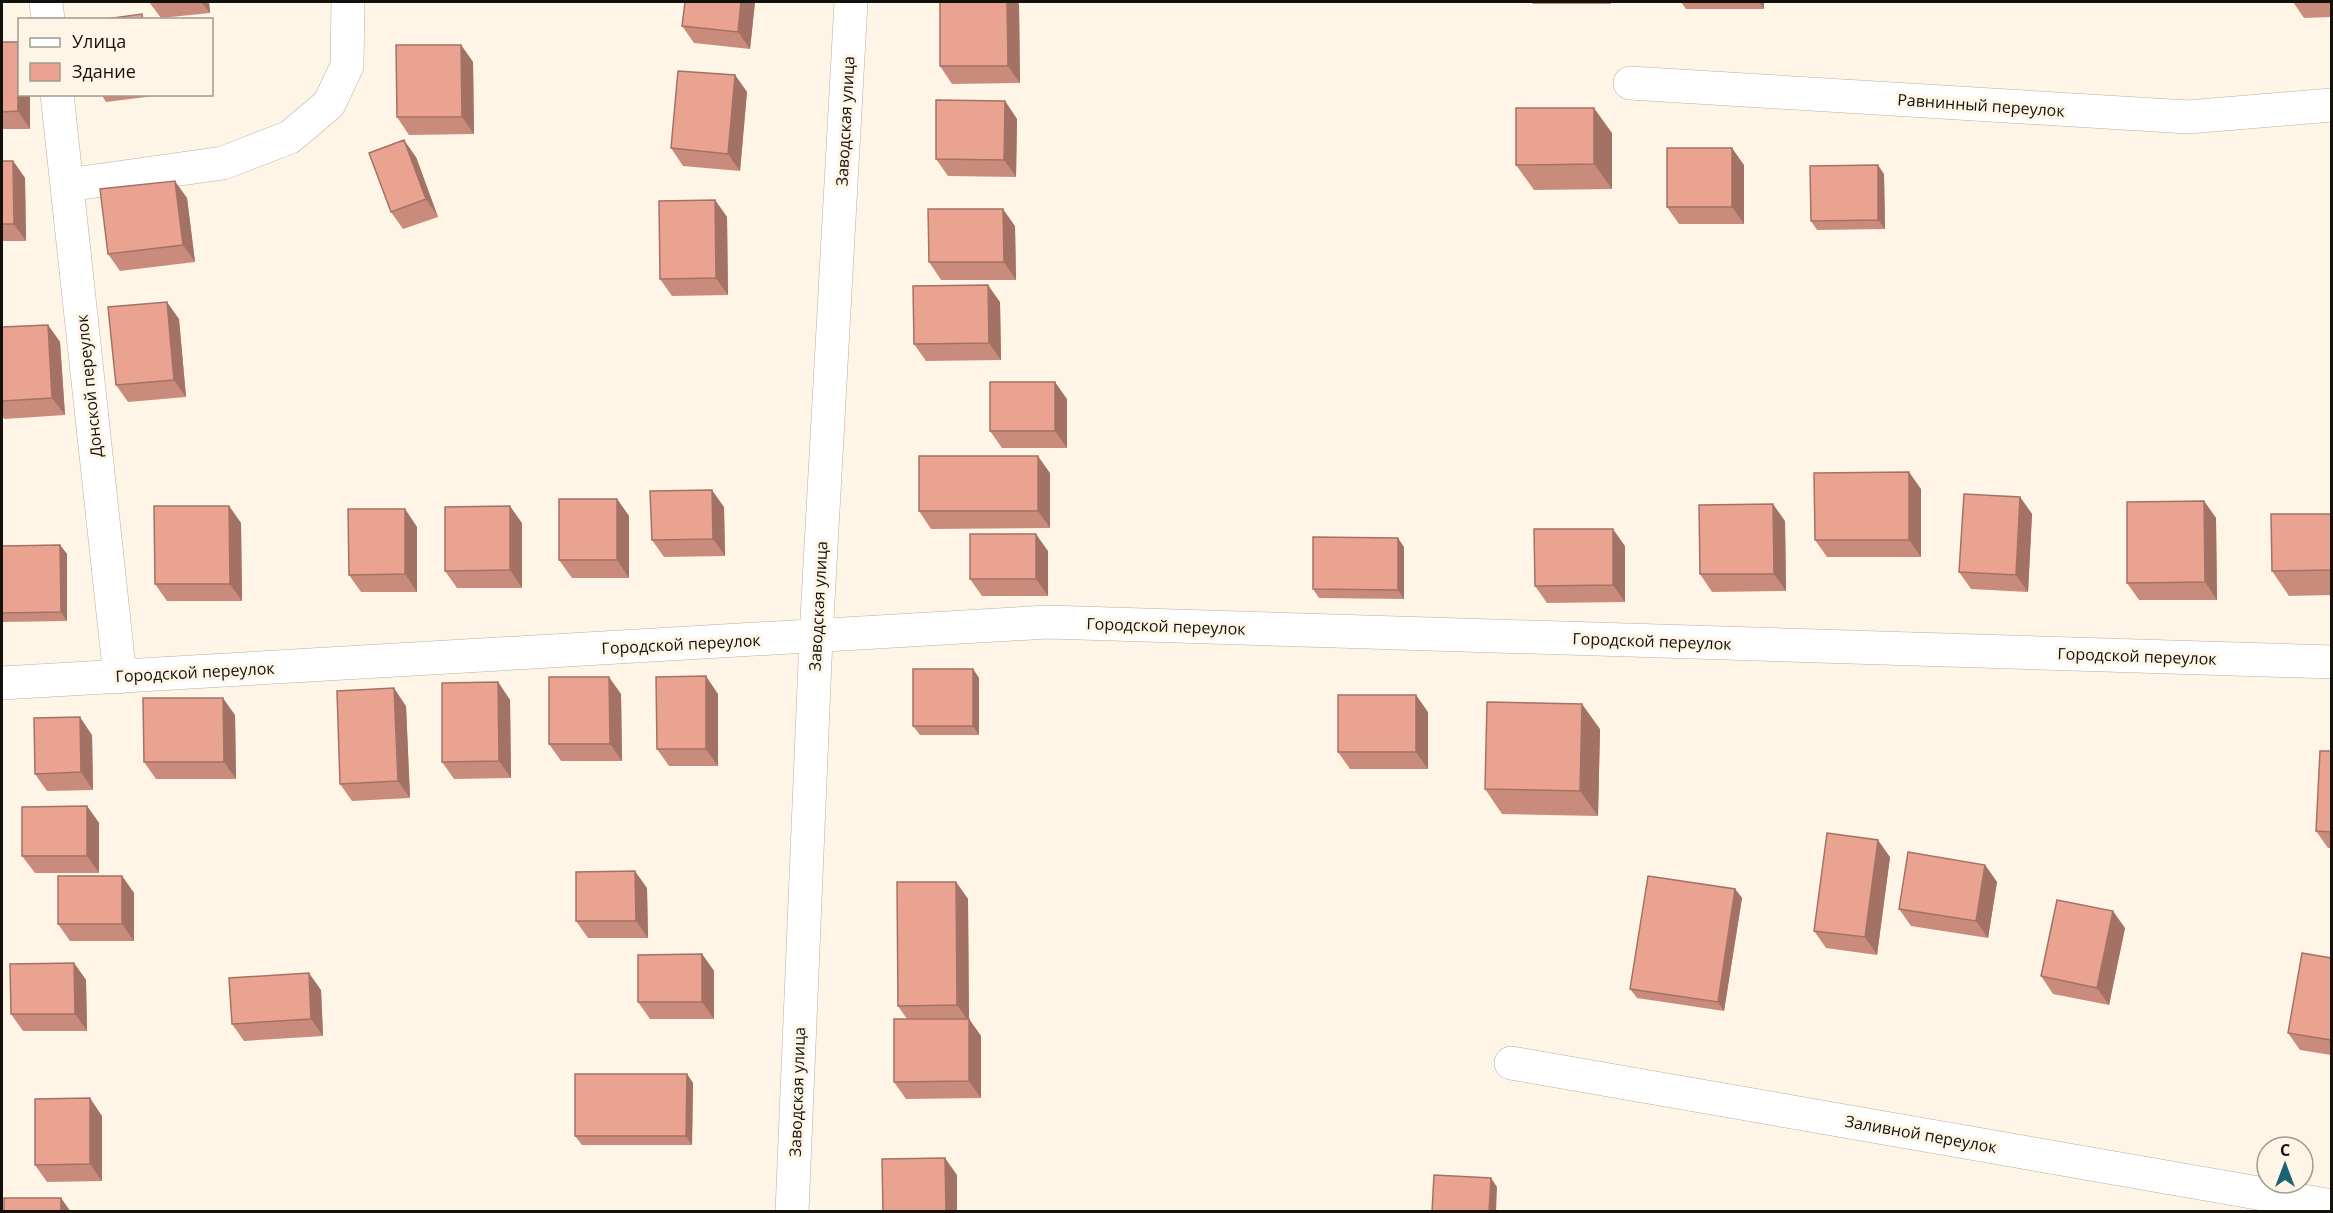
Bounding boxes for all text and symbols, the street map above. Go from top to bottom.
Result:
legend [18,18,213,96]
text: Улица [72,29,126,53]
street label: Заводская улица [831,55,859,187]
text: Здание [72,59,136,83]
street label: Равнинный переулок [1897,88,2066,122]
street label: Донской переулок [70,313,107,458]
street label: Заводская улица [804,540,832,672]
street label: Городской переулок [1086,612,1247,640]
street label: Городской переулок [1572,627,1733,655]
street label: Городской переулок [601,629,762,659]
street label: Городской переулок [2057,642,2218,670]
street label: Городской переулок [115,657,276,687]
street label: Заводская улица [784,1026,810,1158]
street label: Заливной переулок [1843,1110,1999,1158]
north arrow [2255,1135,2315,1195]
text: С [2280,1139,2290,1161]

